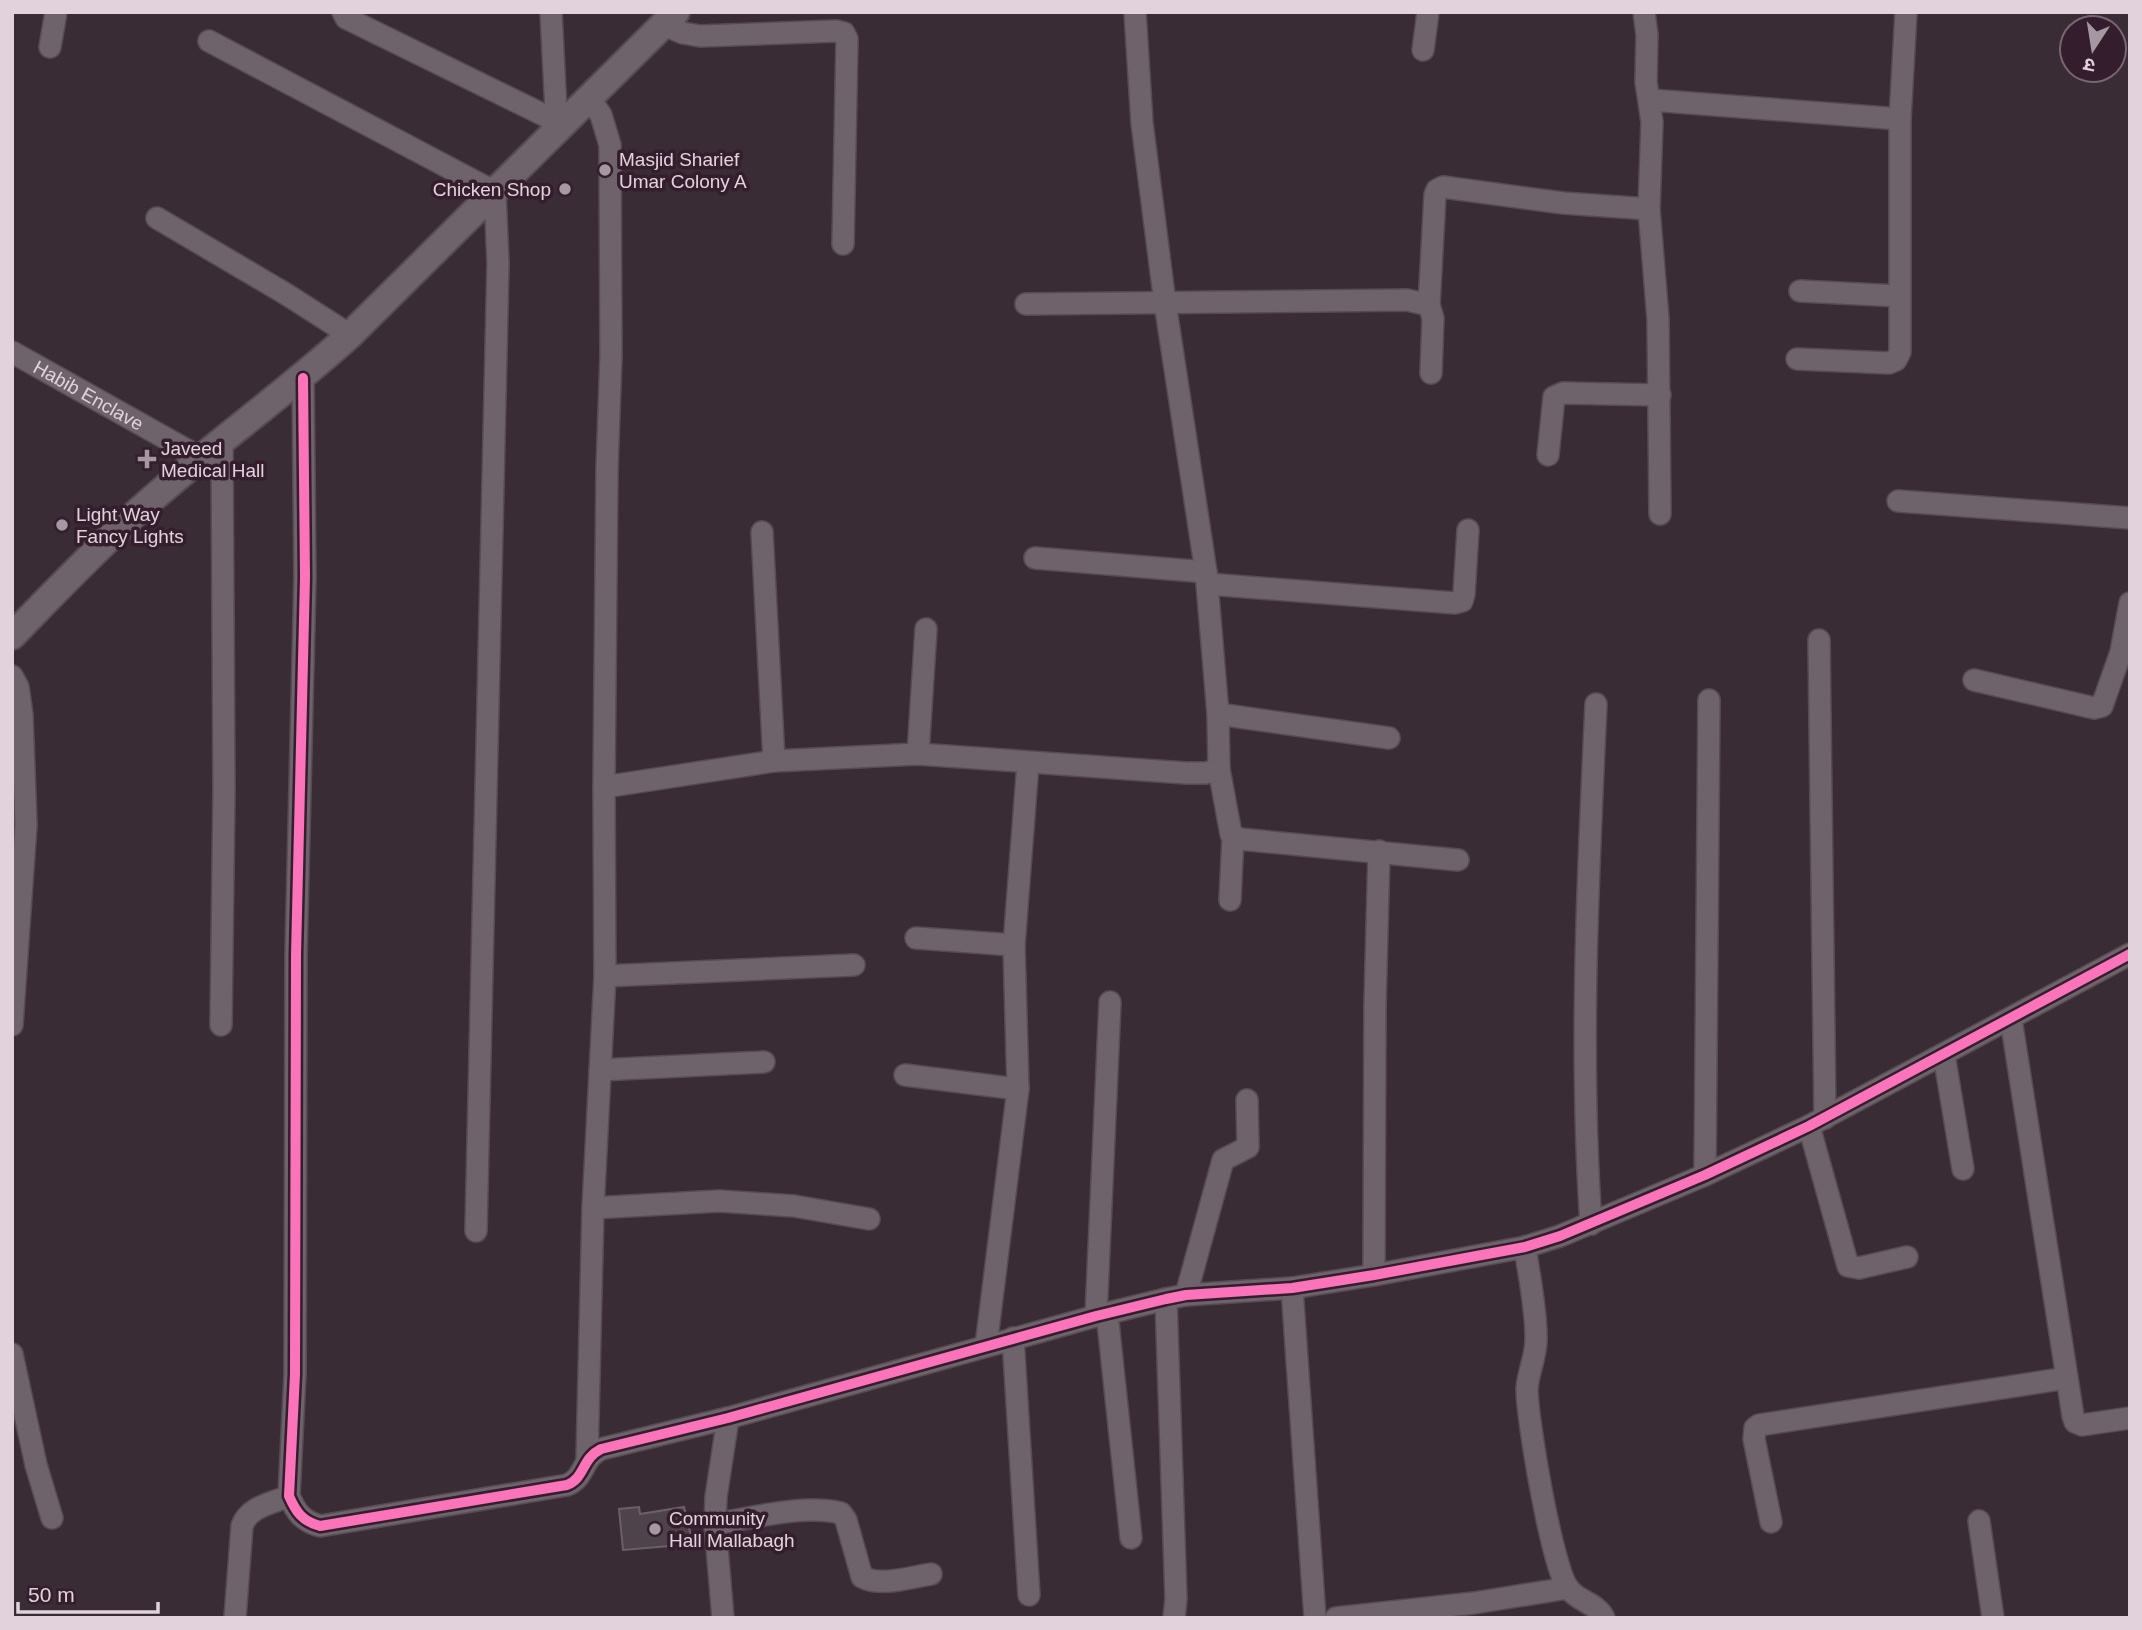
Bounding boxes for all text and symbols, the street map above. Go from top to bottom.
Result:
north arrow [2058,14,2128,84]
text: उ [2081,54,2097,77]
place label: Masjid Sharief Umar Colony A [619,149,747,192]
marker: Masjid Sharief Umar Colony A [597,162,613,178]
place label: Chicken Shop [433,179,551,200]
marker: Chicken Shop [557,181,573,197]
street label: Habib Enclave [30,356,147,434]
place label: Javeed Medical Hall [161,438,264,481]
marker: Javeed Medical Hall [139,451,155,467]
place label: Light Way Fancy Lights [76,504,184,547]
marker: Light Way Fancy Lights [54,517,70,533]
place label: Community Hall Mallabagh [669,1508,795,1551]
marker: Community Hall Mallabagh [647,1521,663,1537]
scale bar [18,1570,158,1614]
text: 50 m [28,1583,75,1606]

